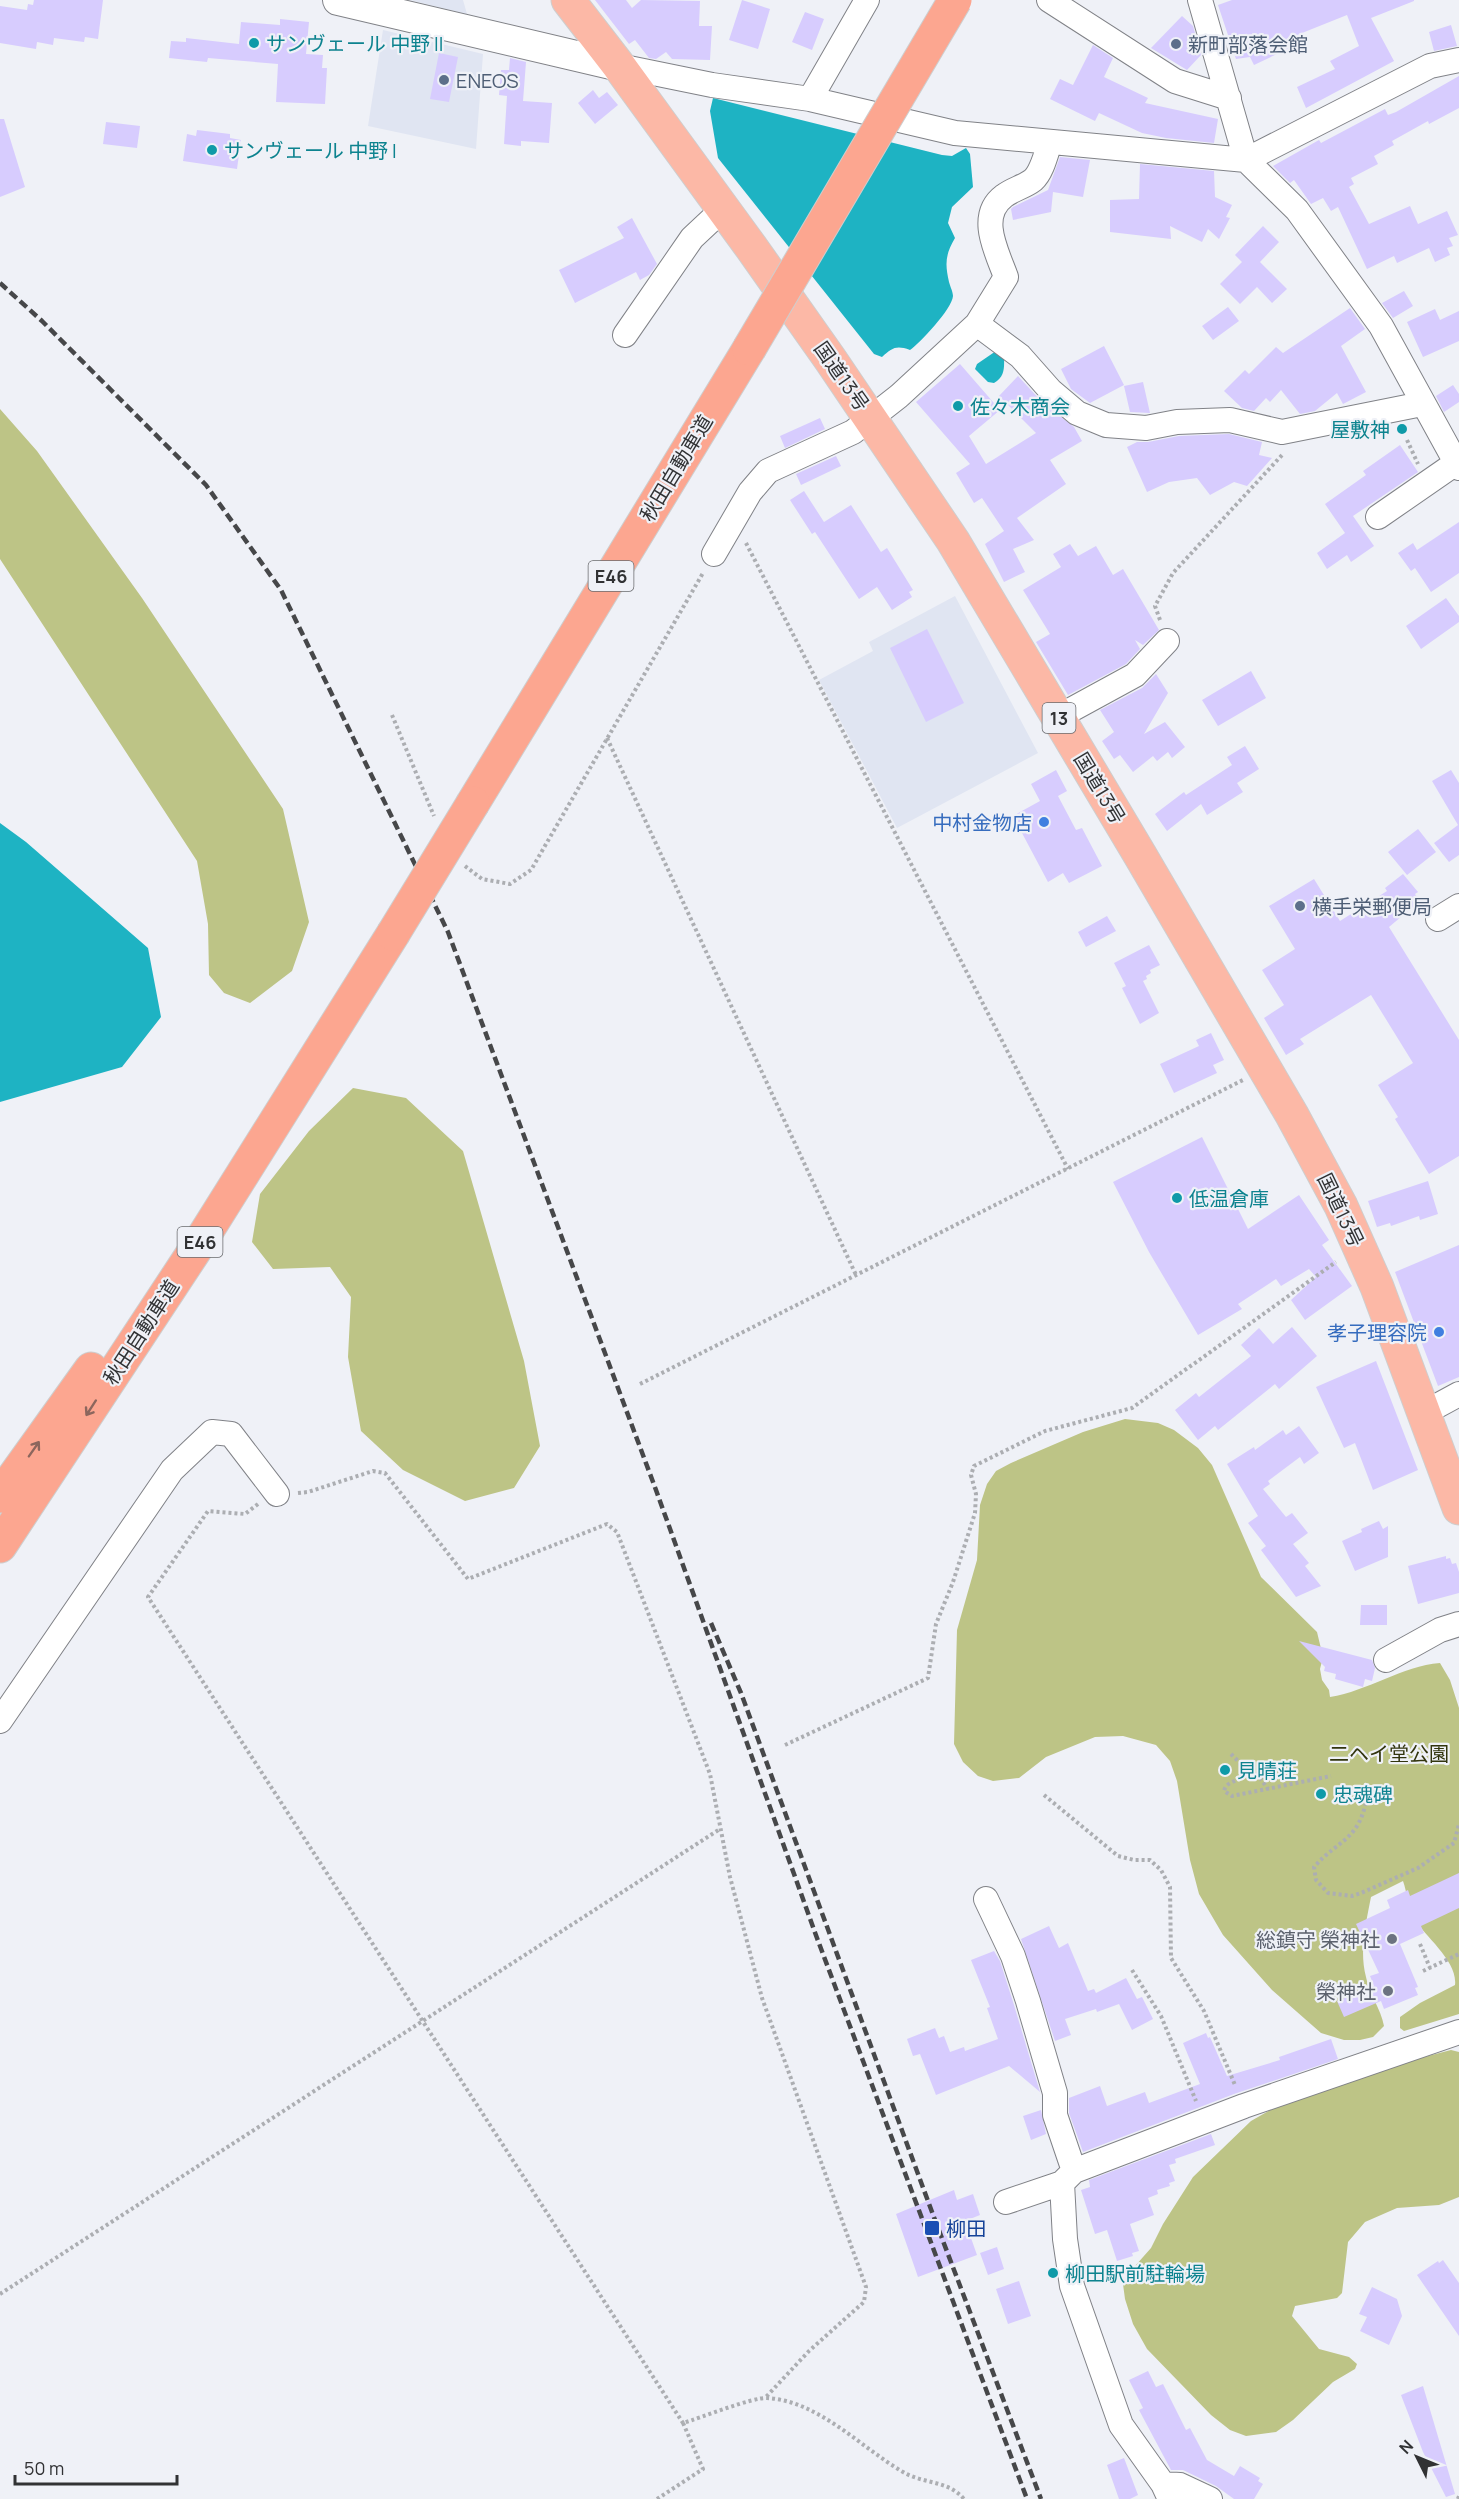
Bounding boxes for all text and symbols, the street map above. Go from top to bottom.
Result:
place label: サンヴェール 中野 II [266,30,443,57]
place label: 新町部落会館 [1188,31,1308,58]
marker: サンヴェール 中野 II [247,36,261,50]
marker: 新町部落会館 [1169,37,1183,51]
place label: ENEOS [456,67,519,94]
marker: ENEOS [437,73,451,87]
place label: サンヴェール 中野 I [224,137,397,164]
marker: サンヴェール 中野 I [205,143,219,157]
street label: 国道13号 [808,336,876,416]
place label: 佐々木商会 [970,393,1070,420]
marker: 佐々木商会 [951,399,965,413]
street label: 秋田自動車道 [634,410,718,526]
place label: 屋敷神 [1330,416,1390,443]
marker: 屋敷神 [1395,422,1409,436]
road number: E46 [588,561,634,591]
road number: 13 [1042,703,1076,733]
street label: 国道13号 [1068,747,1132,829]
place label: 中村金物店 [932,809,1032,836]
marker: 中村金物店 [1037,815,1051,829]
place label: 横手栄郵便局 [1312,893,1432,920]
marker: 横手栄郵便局 [1293,899,1307,913]
street label: 国道13号 [1312,1169,1370,1251]
place label: 低温倉庫 [1189,1185,1269,1212]
marker: 低温倉庫 [1170,1191,1184,1205]
road number: E46 [178,1227,222,1257]
street label: 秋田自動車道 [97,1274,185,1390]
place label: 孝子理容院 [1327,1319,1427,1346]
marker: 孝子理容院 [1432,1325,1446,1339]
one-way arrow [85,1399,97,1416]
one-way arrow [28,1441,40,1457]
park label: 二ヘイ堂公園 [1329,1740,1449,1767]
place label: 見晴荘 [1237,1757,1297,1784]
marker: 見晴荘 [1218,1763,1232,1777]
place label: 忠魂碑 [1333,1781,1393,1808]
marker: 忠魂碑 [1314,1787,1328,1801]
place label: 総鎮守 榮神社 [1256,1926,1380,1953]
marker: 総鎮守 榮神社 [1385,1932,1399,1946]
place label: 榮神社 [1316,1978,1376,2005]
marker: 榮神社 [1381,1984,1395,1998]
place label: 柳田 [946,2215,986,2242]
marker: 柳田 [923,2219,941,2237]
place label: 柳田駅前駐輪場 [1065,2260,1205,2287]
marker: 柳田駅前駐輪場 [1046,2266,1060,2280]
north arrow [1387,2427,1447,2487]
text: N [1394,2435,1418,2458]
scale bar [15,2448,177,2486]
text: 50 m [24,2456,64,2480]

